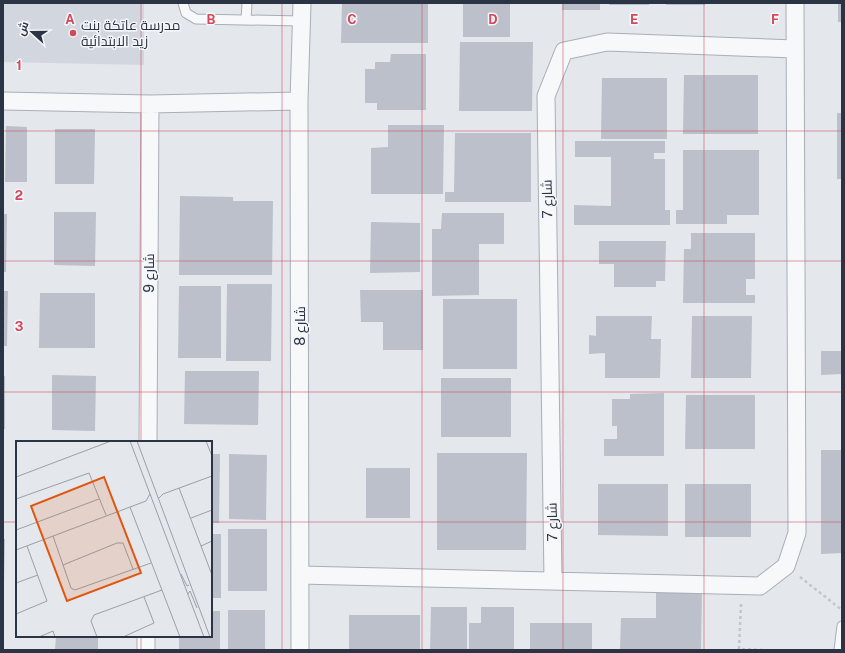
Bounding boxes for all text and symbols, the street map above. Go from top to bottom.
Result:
north arrow [12,12,52,52]
text: A [65,12,75,27]
text: B [207,12,216,27]
text: C [347,12,357,27]
text: D [488,12,498,27]
text: E [630,12,638,27]
text: F [771,12,779,27]
place label: مدرسة عاتكة بنت زيد الابتدائية [81,17,180,49]
text: ش [15,20,32,38]
marker: مدرسة عاتكة بنت زيد الابتدائية [68,28,78,38]
text: 1 [16,58,22,73]
street label: شارع 7 [539,179,556,219]
text: 2 [15,188,23,203]
street label: شارع 9 [141,253,158,293]
street label: شارع 8 [292,306,309,346]
text: 3 [15,319,24,334]
inset map [16,441,212,637]
street label: شارع 7 [544,502,561,542]

